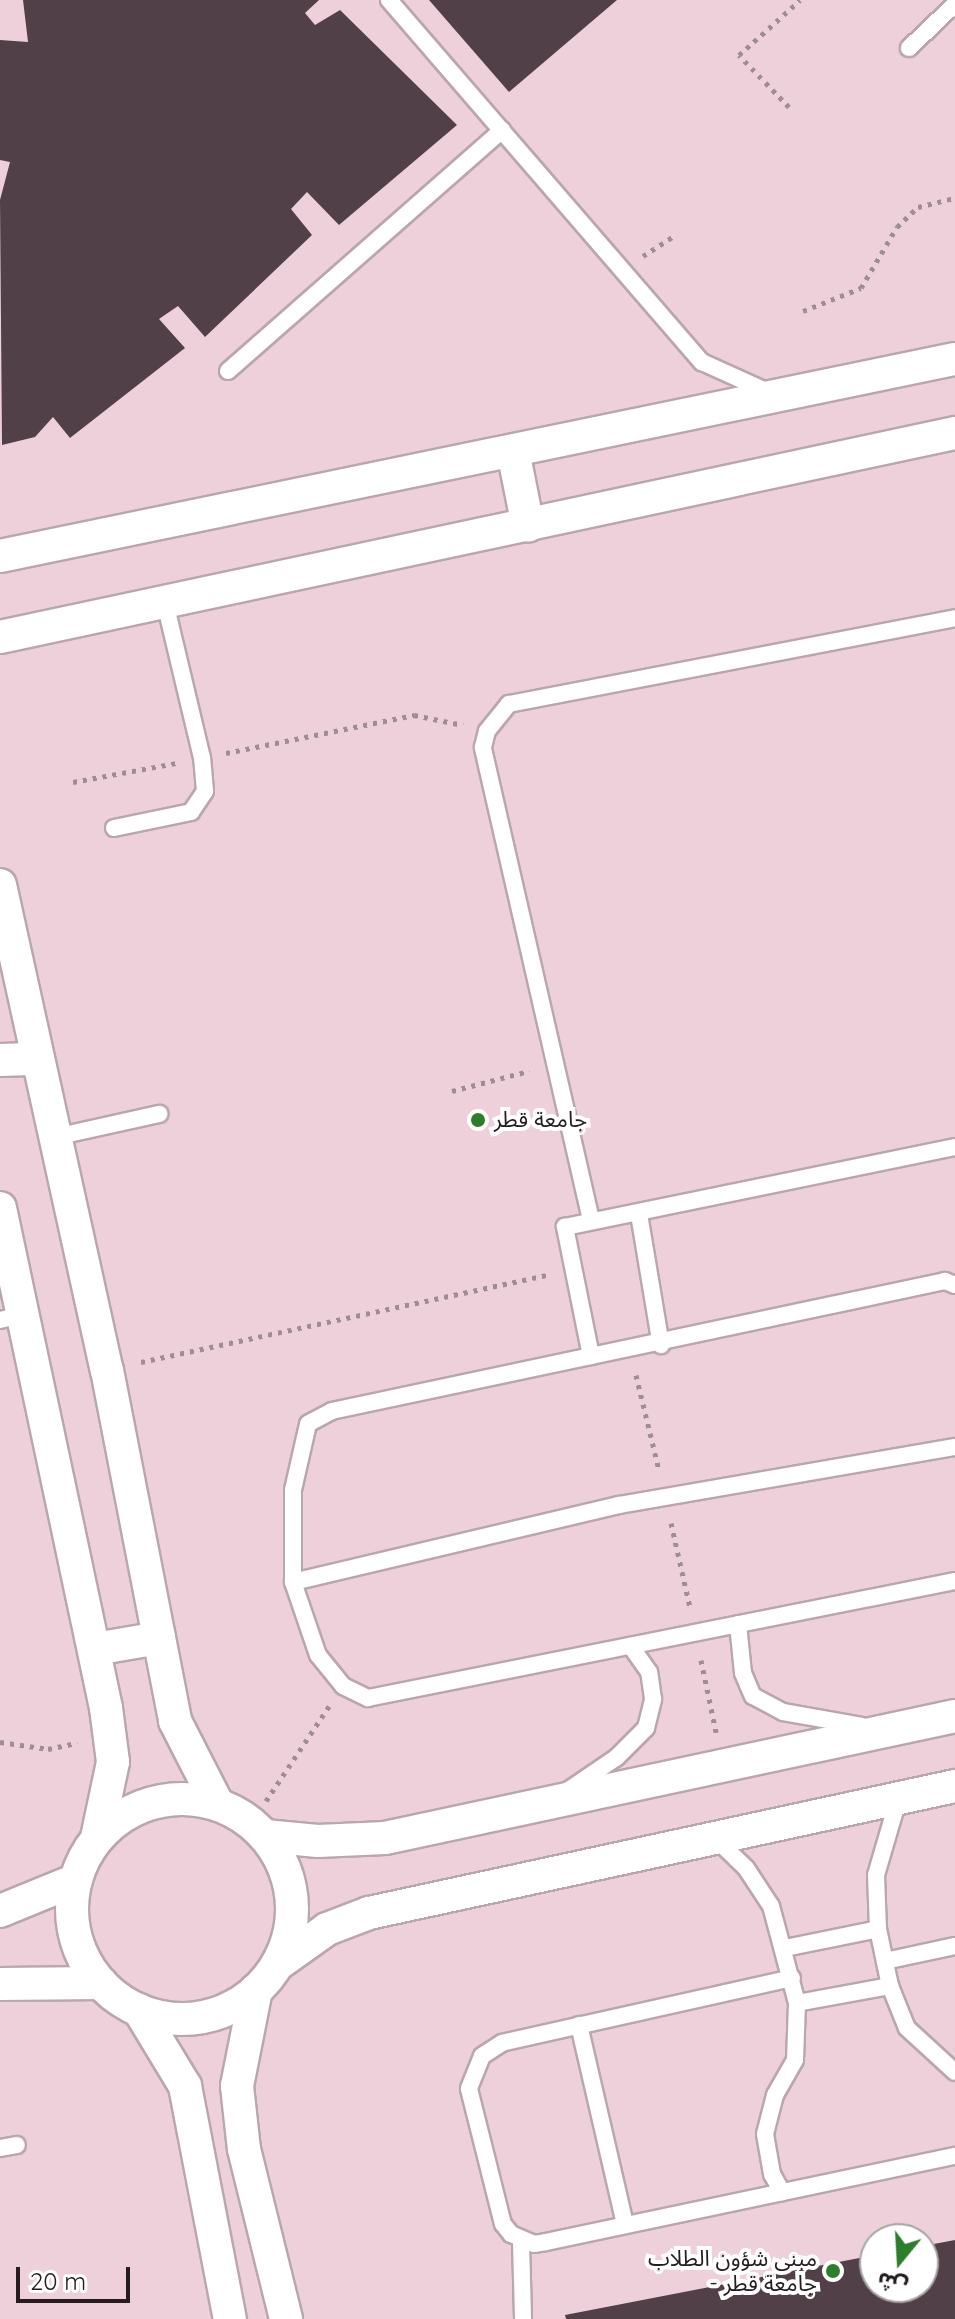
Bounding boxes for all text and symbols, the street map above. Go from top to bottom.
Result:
place label: جامعة قطر [494,1107,587,1133]
marker: جامعة قطر [469,1111,487,1129]
north arrow [859,2223,939,2303]
place label: مبنى شؤون الطلاب - جامعة قطر [648,2245,817,2296]
scale bar [20,2251,134,2301]
marker: مبنى شؤون الطلاب - جامعة قطر [824,2262,842,2280]
text: 20 m [30,2266,86,2296]
text: ش [874,2266,911,2302]

